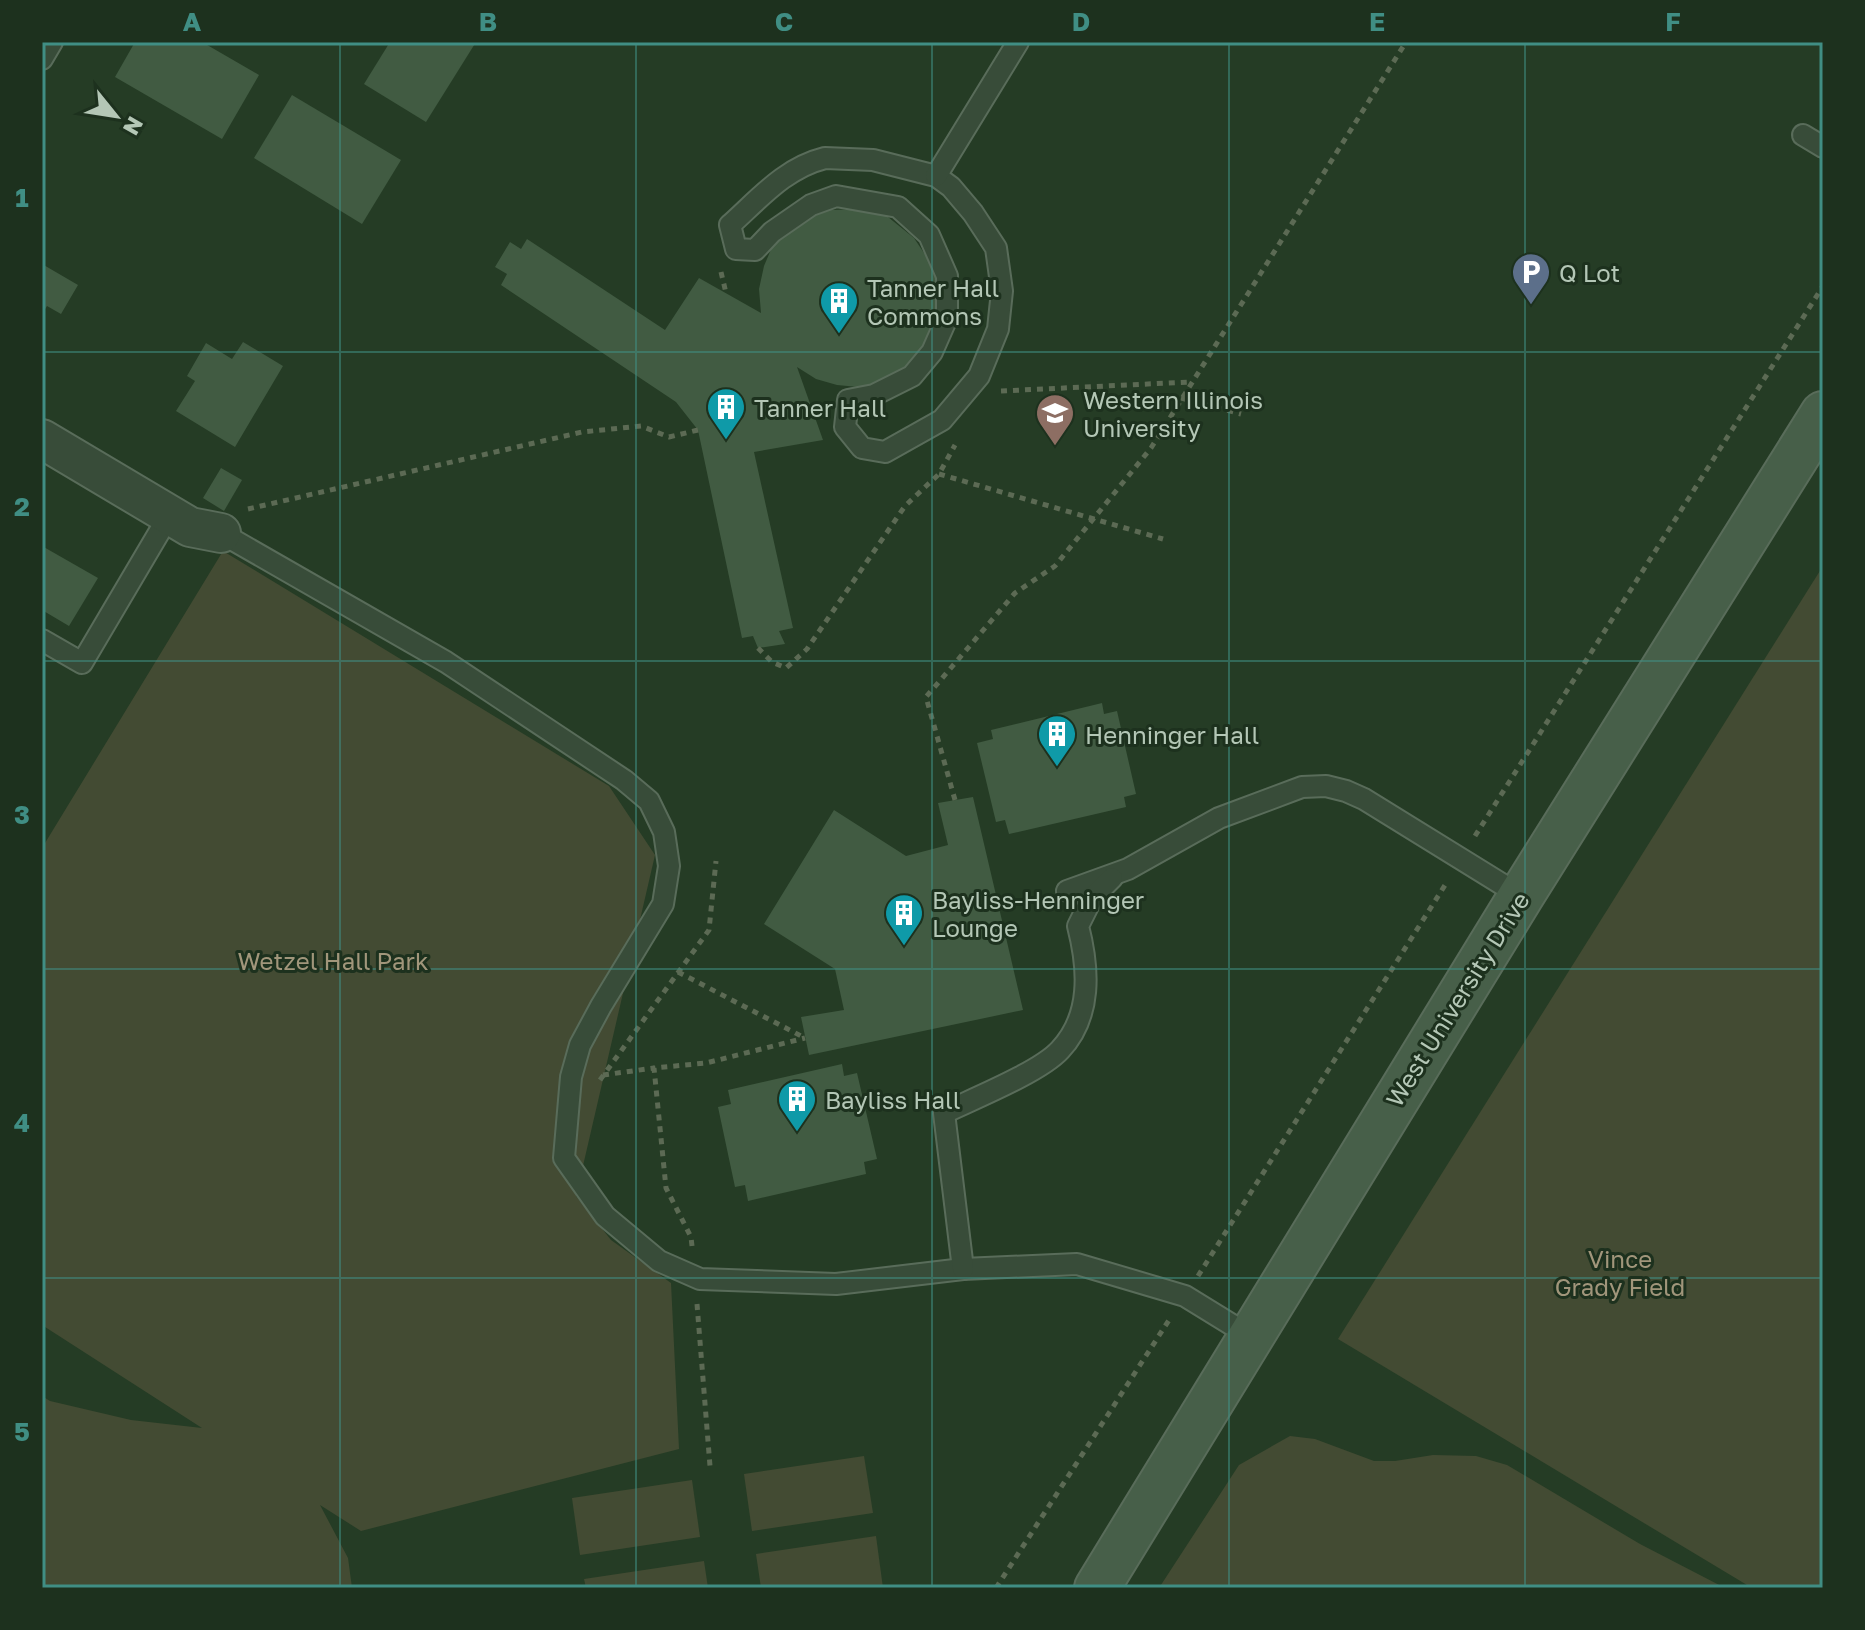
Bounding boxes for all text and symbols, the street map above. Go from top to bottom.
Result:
text: A [183,6,202,37]
text: B [479,6,497,37]
text: C [775,6,793,37]
text: D [1072,6,1090,37]
text: E [1369,6,1385,37]
text: F [1665,6,1681,37]
north arrow [76,76,156,156]
text: N [118,112,150,140]
text: 1 [15,182,29,213]
parking icon: Q Lot [1510,251,1552,306]
place label: Q Lot [1559,258,1620,287]
place label: Tanner Hall Commons [867,273,999,330]
building icon: Tanner Hall Commons [818,280,860,335]
place label: Western Illinois University [1083,385,1263,442]
building icon: Tanner Hall [705,386,747,441]
school or university icon: Western Illinois University [1034,392,1076,447]
place label: Tanner Hall [754,393,886,422]
text: 2 [14,491,30,522]
building icon: Henninger Hall [1036,713,1078,768]
place label: Henninger Hall [1085,720,1259,749]
text: 3 [14,799,30,830]
place label: Bayliss-Henninger Lounge [932,885,1144,942]
street label: West University Drive [1379,886,1535,1112]
building icon: Bayliss-Henninger Lounge [883,892,925,947]
park label: Wetzel Hall Park [237,946,429,975]
building icon: Bayliss Hall [776,1078,818,1133]
place label: Bayliss Hall [825,1085,960,1114]
text: 4 [14,1107,30,1138]
park label: Vince Grady Field [1555,1244,1685,1301]
text: 5 [14,1416,30,1447]

